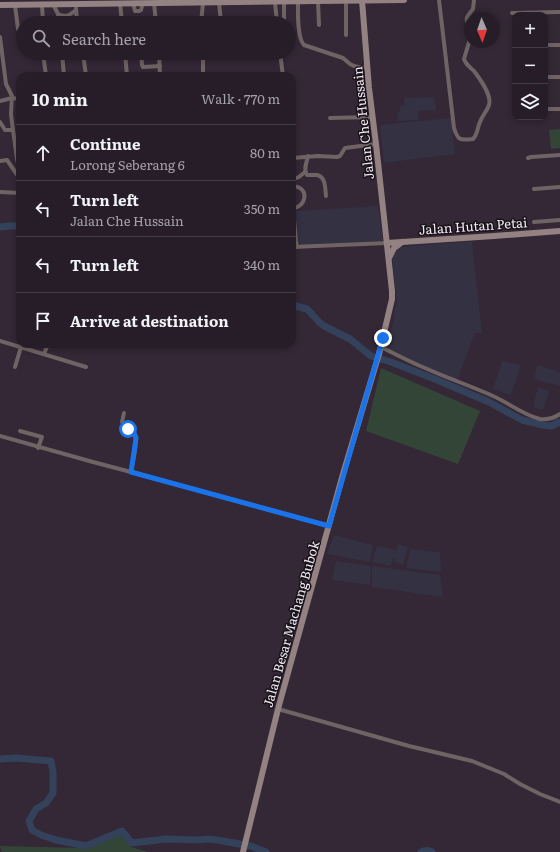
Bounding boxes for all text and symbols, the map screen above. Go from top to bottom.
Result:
north arrow [464,12,500,48]
map controls [512,12,548,120]
button: + [512,12,548,48]
search box [16,16,296,60]
icon: search [30,27,52,49]
text: Search here [62,27,146,50]
button: − [512,48,548,84]
street label: Jalan Che Hussain [347,65,378,181]
button: layers [512,84,548,120]
text: 10 min [32,86,88,111]
text: Walk · 770 m [201,89,280,108]
text: Continue [70,132,140,155]
icon: ahead [32,142,54,164]
text: 80 m [250,143,280,162]
text: Lorong Seberang 6 [70,155,185,174]
text: Turn left [70,188,139,211]
icon: left [32,198,54,220]
text: 350 m [244,199,280,218]
text: Jalan Che Hussain [70,211,184,230]
street label: Jalan Hutan Petai [418,212,529,239]
text: Turn left [70,253,139,276]
icon: left [32,254,54,276]
text: 340 m [243,255,280,274]
text: Arrive at destination [70,309,229,332]
icon: arrive [32,310,54,332]
route end [374,329,392,347]
route start [119,420,137,438]
street label: Jalan Besar Machang Bubok [258,537,324,709]

